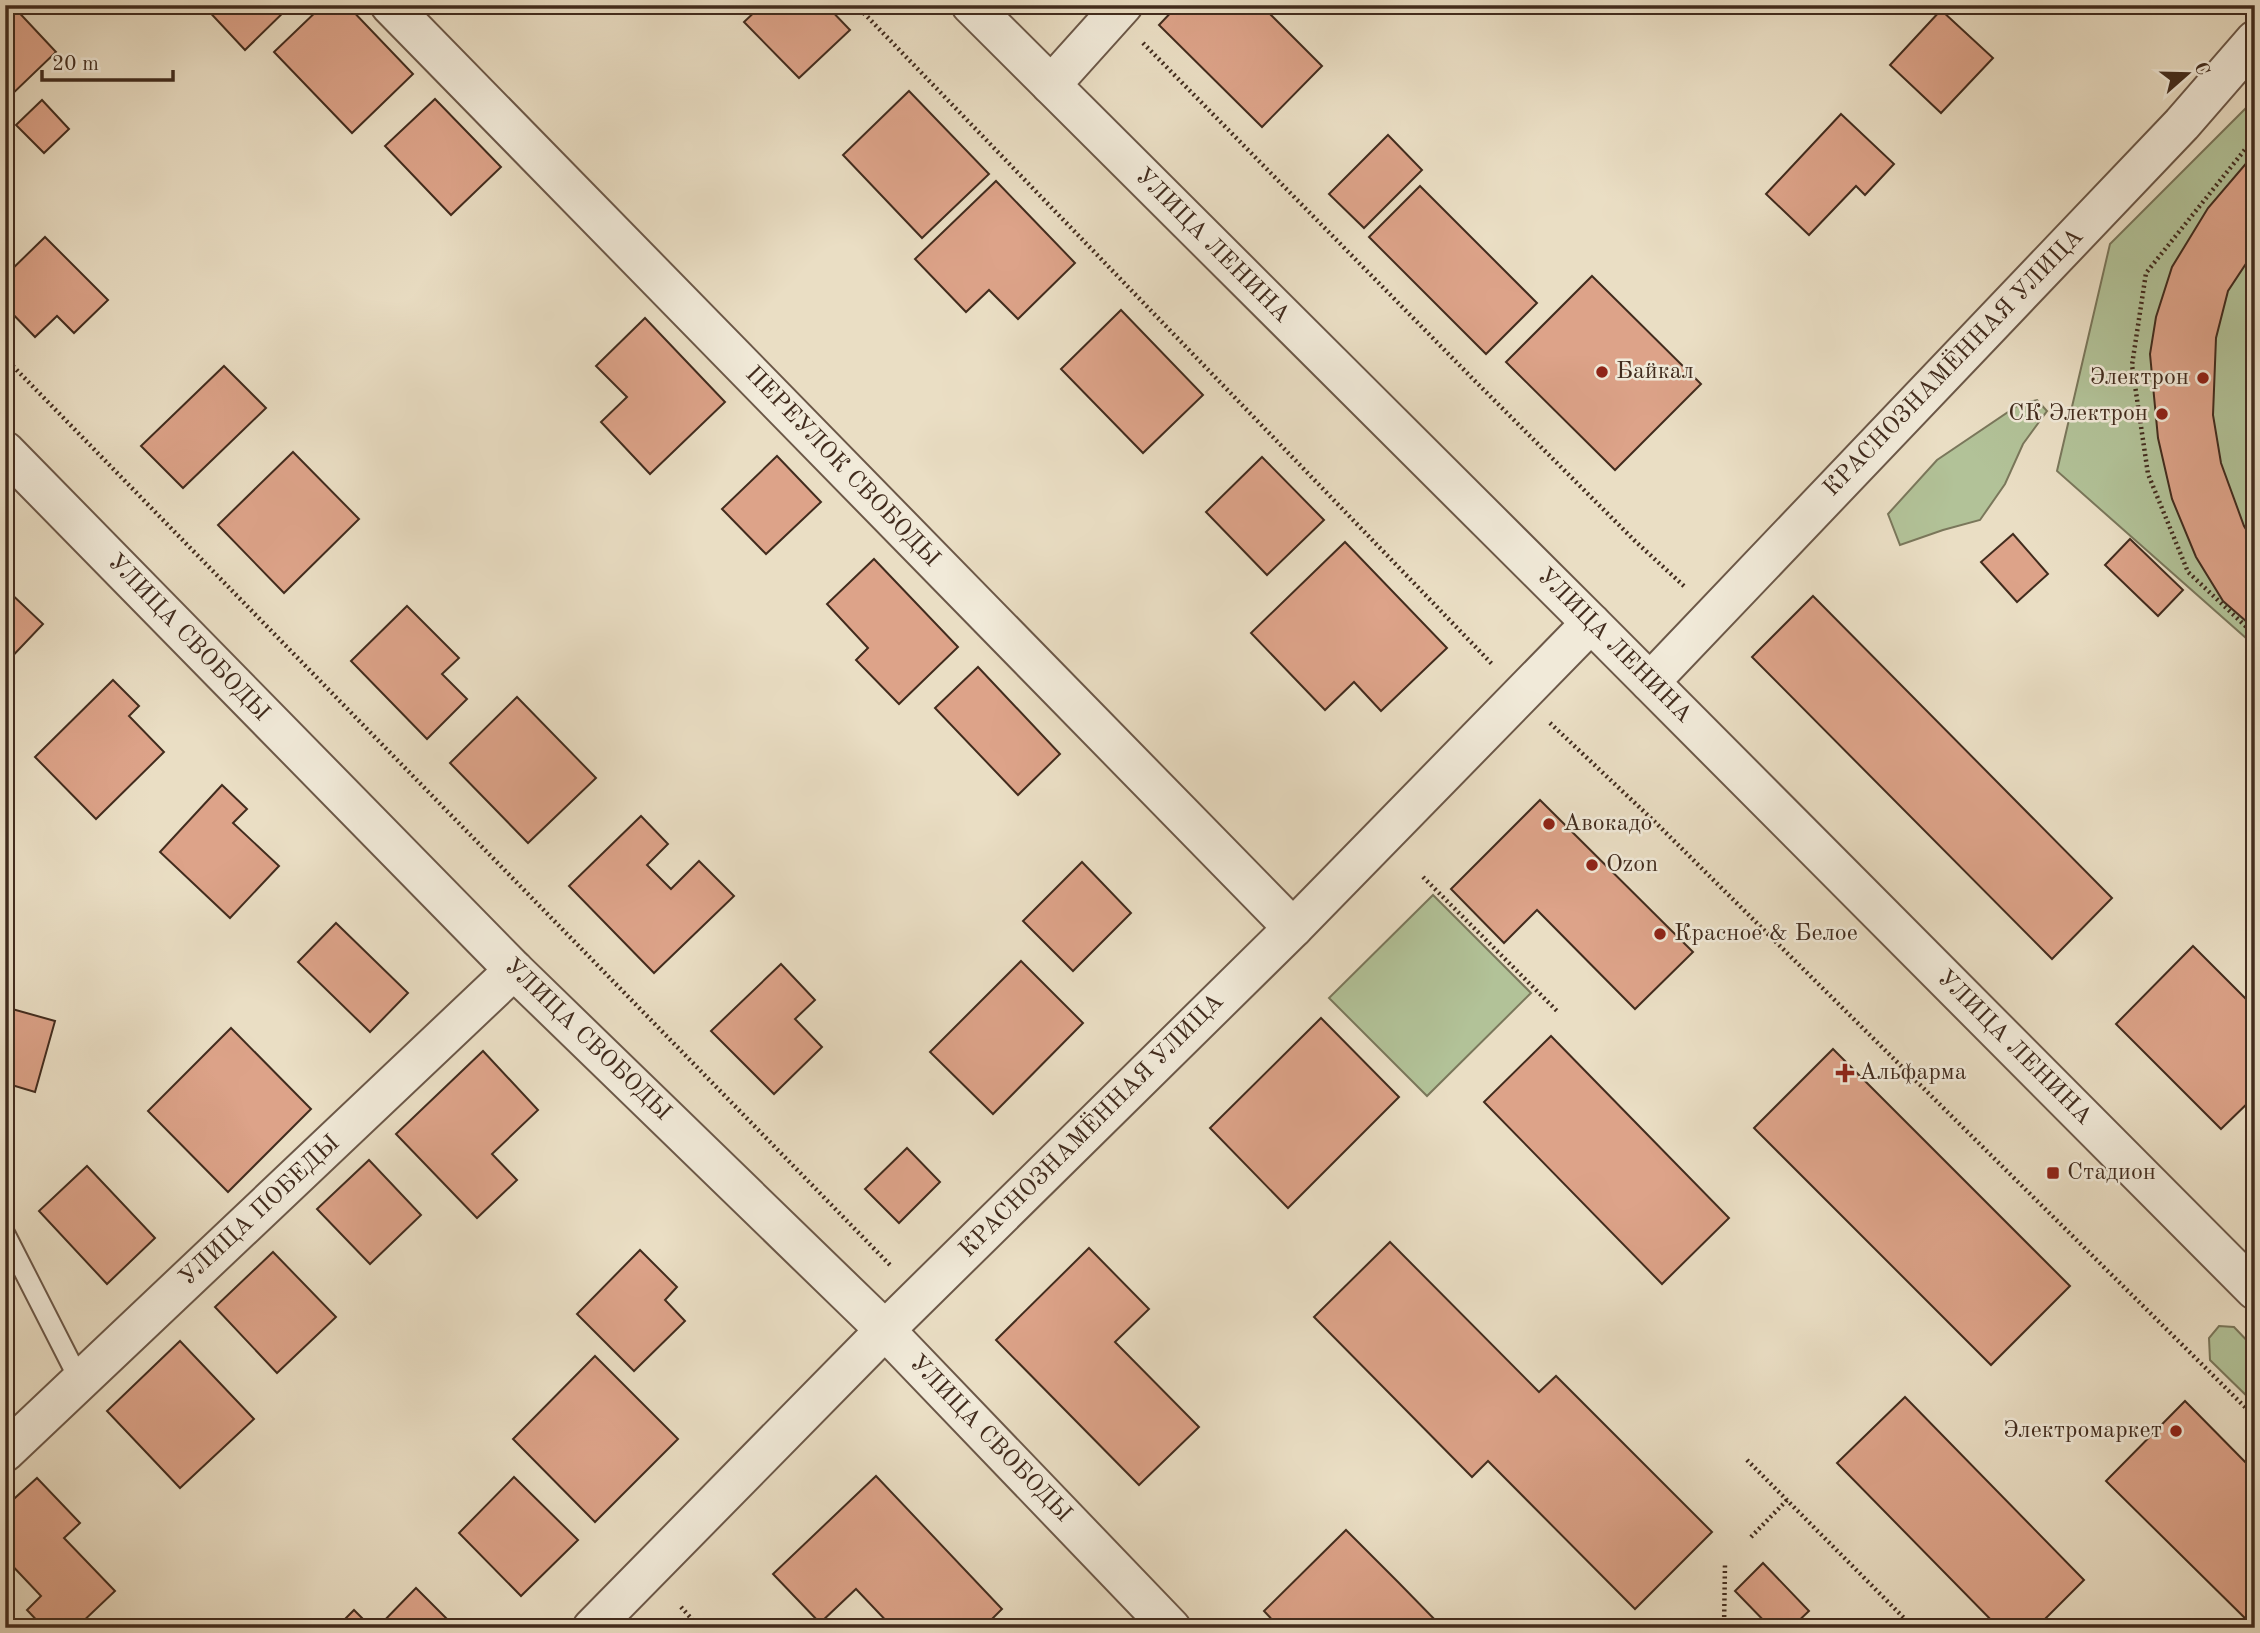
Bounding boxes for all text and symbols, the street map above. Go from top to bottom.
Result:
scale bar [42,38,173,82]
north arrow [2152,38,2222,108]
text: 20 m [52,54,99,75]
text: С [2190,60,2212,78]
street label: УЛИЦА ЛЕНИНА [1130,164,1294,328]
street label: КРАСНОЗНАМЁННАЯ УЛИЦА [1818,222,2088,502]
place label: Байкал [1616,360,1694,384]
street label: ПЕРЕУЛОК СВОБОДЫ [740,362,944,572]
marker: Байкал [1594,364,1610,380]
place label: Электрон [2090,366,2189,390]
marker: Электрон [2195,370,2211,386]
place label: СК Электрон [2008,402,2148,426]
marker: СК Электрон [2154,406,2170,422]
street label: УЛИЦА СВОБОДЫ [102,550,274,726]
street label: УЛИЦА ЛЕНИНА [1532,564,1696,728]
place label: Авокадо [1563,812,1652,836]
marker: Авокадо [1541,816,1557,832]
place label: Ozon [1606,853,1658,877]
marker: Ozon [1584,857,1600,873]
place label: Красное & Белое [1674,922,1858,946]
marker: Красное & Белое [1652,926,1668,942]
street label: УЛИЦА СВОБОДЫ [499,954,675,1126]
street label: УЛИЦА ЛЕНИНА [1932,966,2096,1130]
street label: КРАСНОЗНАМЁННАЯ УЛИЦА [953,987,1228,1262]
place label: Альфарма [1859,1061,1967,1085]
marker: Альфарма [1837,1065,1853,1081]
street label: УЛИЦА ПОБЕДЫ [175,1131,345,1291]
place label: Стадион [2067,1161,2156,1185]
marker: Стадион [2045,1165,2061,1181]
street label: УЛИЦА СВОБОДЫ [904,1351,1076,1527]
place label: Электромаркет [2003,1419,2162,1443]
marker: Электромаркет [2168,1423,2184,1439]

